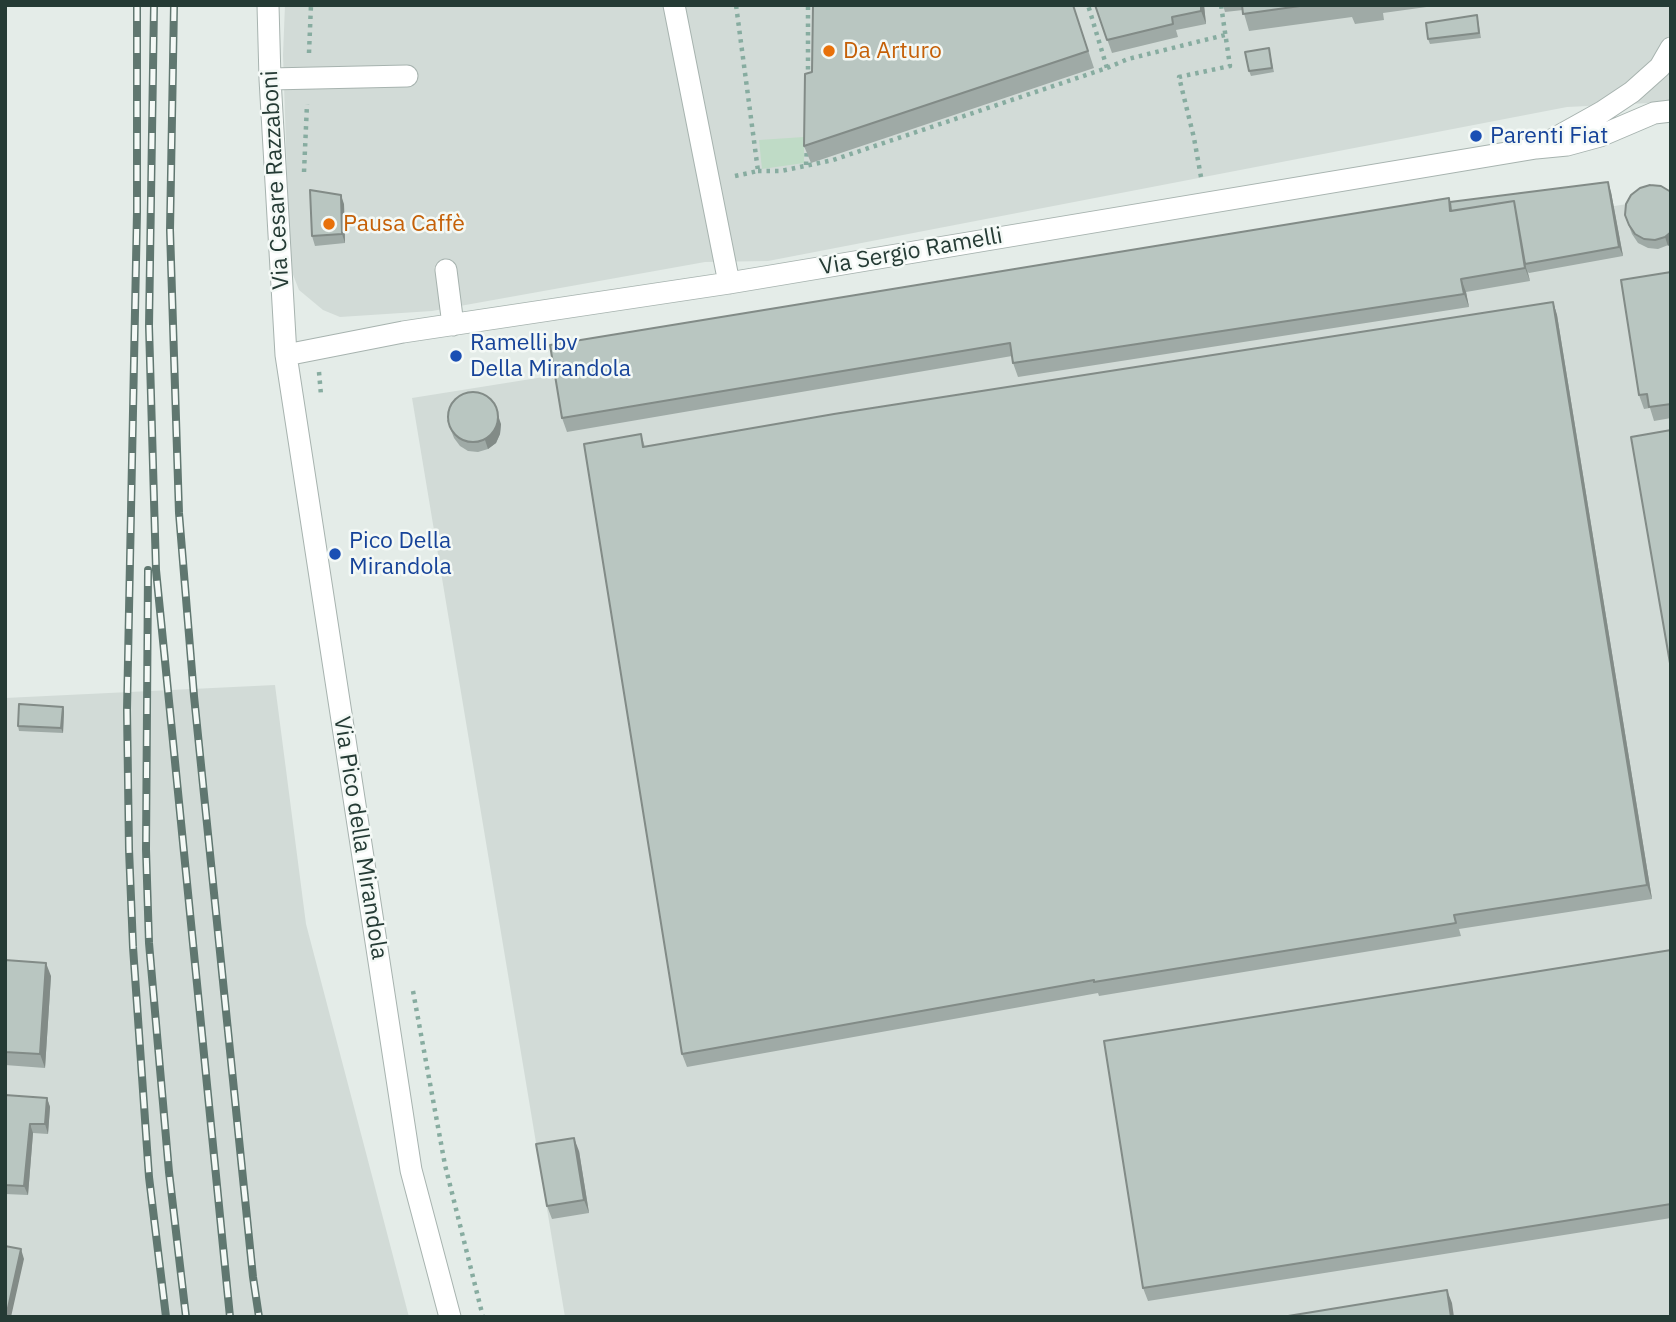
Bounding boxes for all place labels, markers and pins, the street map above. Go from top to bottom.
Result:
place label: Da Arturo [843,37,942,65]
marker: Da Arturo [821,43,837,59]
place label: Parenti Fiat [1490,122,1608,150]
marker: Parenti Fiat [1468,128,1484,144]
place label: Pausa Caffè [343,210,465,238]
marker: Pausa Caffè [321,216,337,232]
place label: Ramelli bv Della Mirandola [470,329,631,383]
marker: Ramelli bv Della Mirandola [448,348,464,364]
place label: Pico Della Mirandola [349,527,452,581]
marker: Pico Della Mirandola [327,546,343,562]

